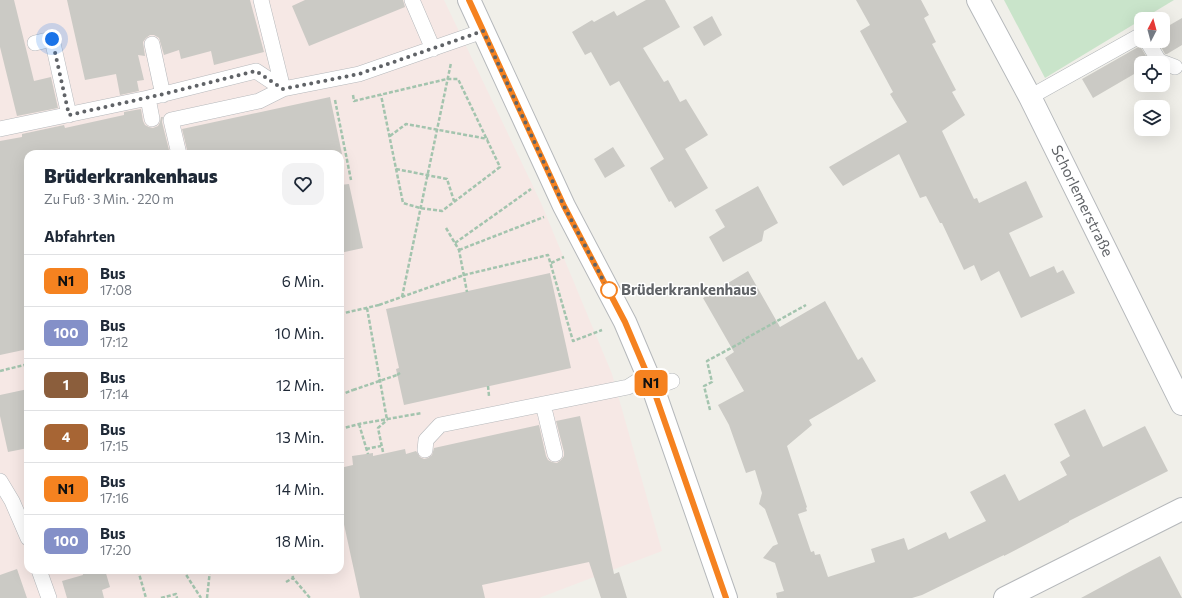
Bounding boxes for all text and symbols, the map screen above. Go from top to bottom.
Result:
north arrow [1134,12,1170,48]
map controls [1134,12,1170,136]
your location [42,29,62,49]
button: locate [1134,56,1170,92]
button: layers [1134,100,1170,136]
street label: Schorlemerstraße [1048,142,1118,259]
button: heart [282,163,324,205]
text: Brüderkrankenhaus [44,164,218,187]
text: Zu Fuß · 3 Min. · 220 m [44,191,174,207]
text: Abfahrten [44,227,115,245]
text: Bus [100,264,125,282]
text: N1 [58,272,74,289]
text: 6 Min. [282,272,324,290]
place label: Brüderkrankenhaus [621,280,757,298]
marker: Brüderkrankenhaus [600,281,618,299]
text: 17:08 [100,282,132,298]
text: Bus [100,316,125,334]
text: 100 [54,324,78,341]
text: 10 Min. [275,324,324,342]
text: 17:12 [100,334,128,350]
text: Bus [100,368,125,386]
line badge: N1 [633,370,669,396]
text: N1 [643,374,659,391]
text: 1 [63,376,69,393]
text: 12 Min. [276,376,324,394]
text: 17:14 [100,386,129,402]
text: Bus [100,420,125,438]
text: 4 [62,428,70,445]
text: 13 Min. [276,428,324,446]
text: 17:15 [100,438,129,454]
text: Bus [100,472,125,490]
text: N1 [58,480,74,497]
text: 14 Min. [275,480,324,498]
text: 17:16 [100,490,129,506]
text: Bus [100,524,125,542]
text: 100 [54,532,78,549]
text: 18 Min. [275,532,324,550]
text: 17:20 [100,542,131,558]

